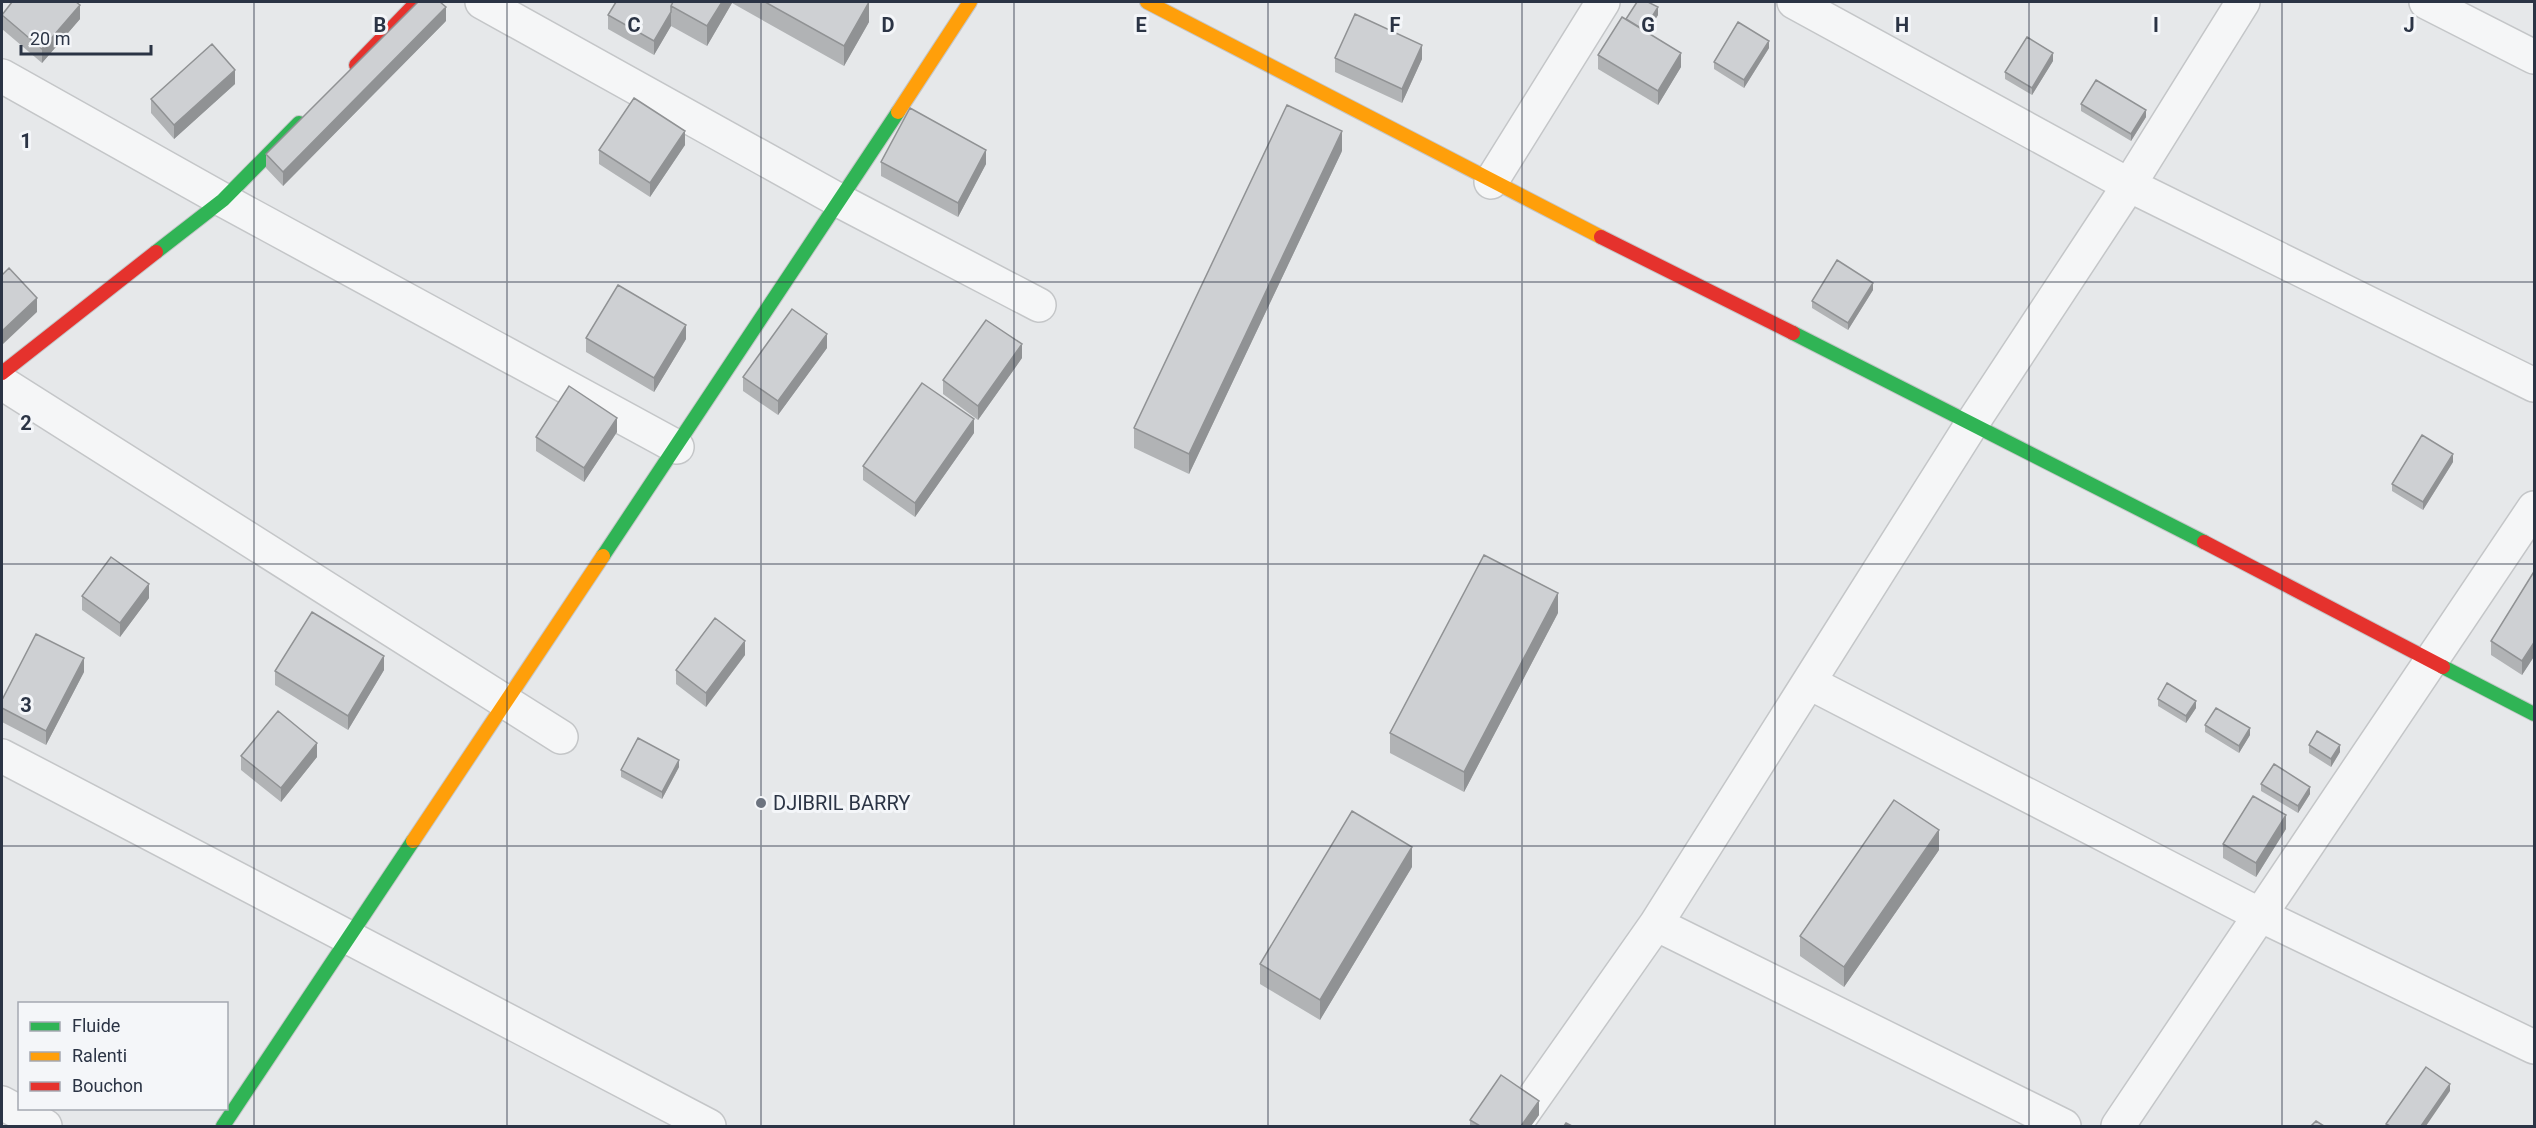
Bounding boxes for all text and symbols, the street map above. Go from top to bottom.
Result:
text: B [374,13,386,37]
text: C [627,13,641,37]
text: D [882,13,895,37]
text: E [1135,13,1147,37]
text: F [1390,13,1401,37]
text: G [1641,13,1655,37]
text: H [1895,13,1909,37]
text: I [2153,13,2159,37]
text: J [2403,13,2415,37]
scale bar [21,18,152,56]
text: 20 m [30,28,70,49]
text: 1 [20,129,32,153]
text: 2 [20,411,32,435]
text: 3 [20,693,32,717]
place label: DJIBRIL BARRY [773,791,910,815]
marker: DJIBRIL BARRY [754,796,768,810]
legend [18,1002,228,1110]
text: Fluide [72,1015,120,1036]
text: Ralenti [72,1045,127,1066]
text: Bouchon [72,1075,143,1096]

